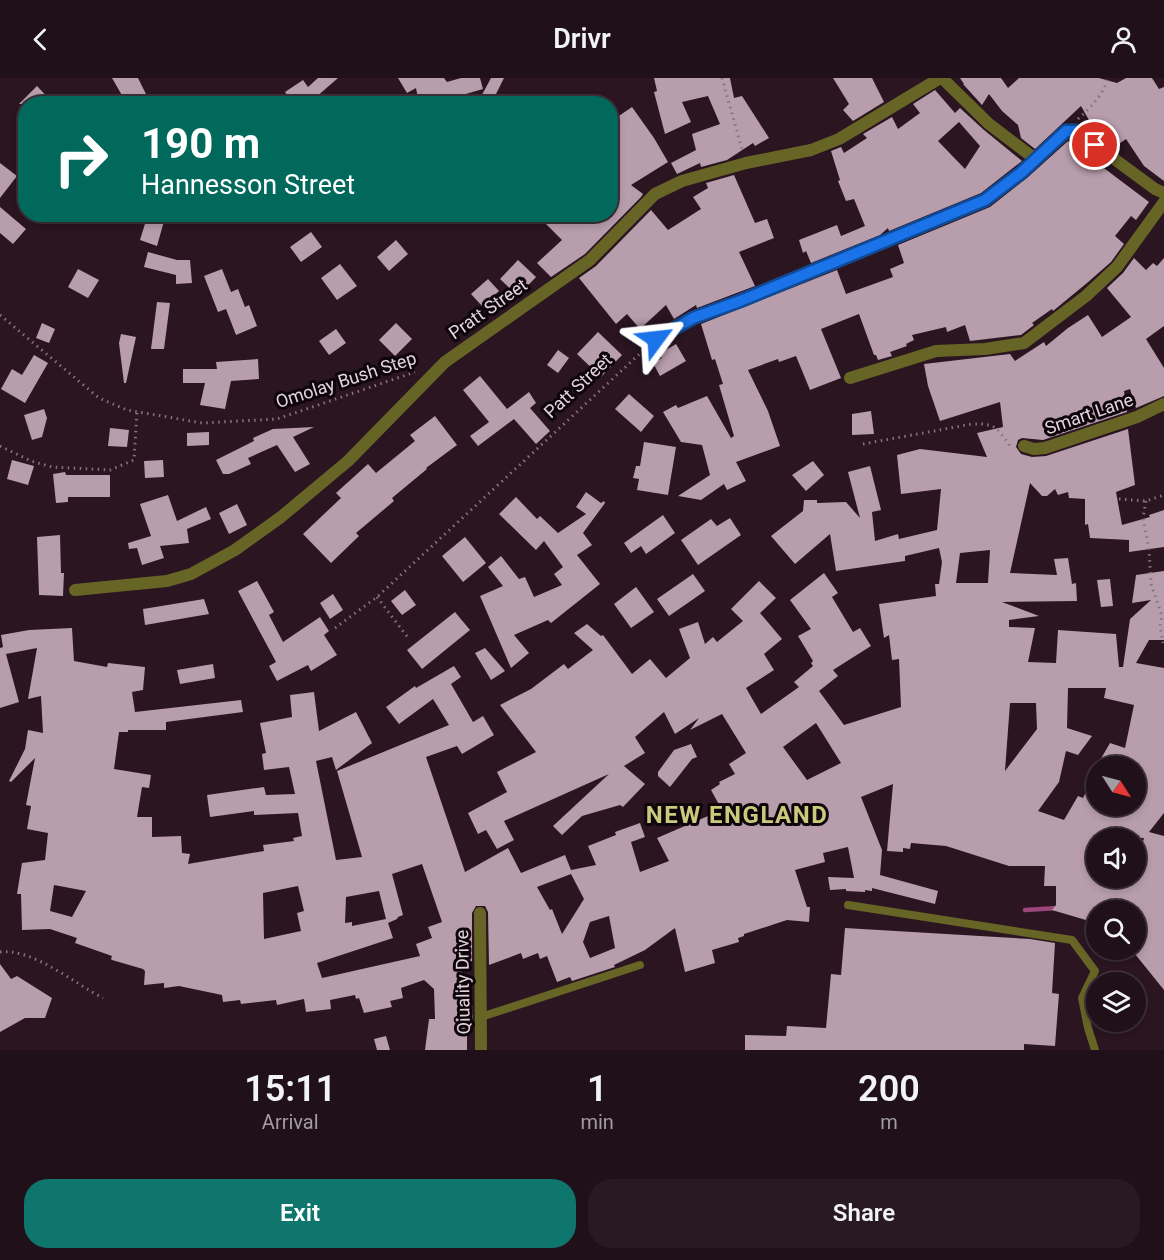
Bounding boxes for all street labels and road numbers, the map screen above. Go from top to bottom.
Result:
street label: Pratt Street [445,274,531,343]
street label: Omolay Bush Step [273,347,419,412]
street label: Patt Street [539,349,616,422]
street label: Smart Lane [1042,389,1136,438]
street label: Qiuality Drive [451,930,474,1034]

